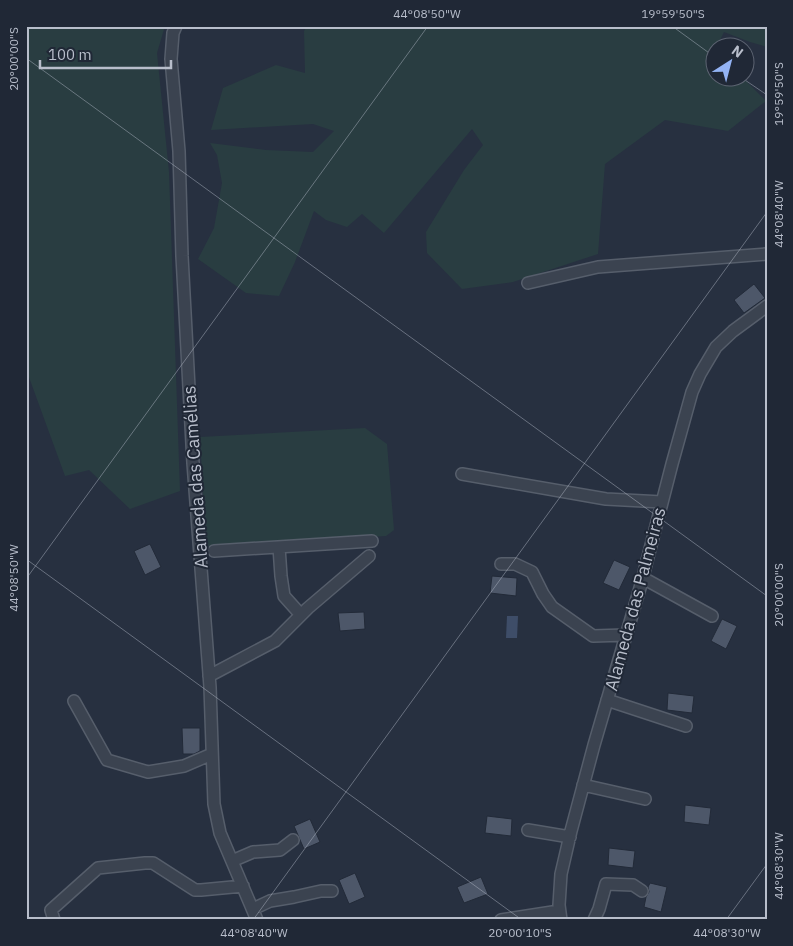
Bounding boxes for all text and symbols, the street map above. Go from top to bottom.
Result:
text: 44°08'50"W [393,6,461,21]
text: 19°59'50"S [641,6,705,21]
text: 20°00'00"S [6,27,21,91]
scale bar [40,38,171,70]
north arrow [706,38,756,88]
text: N [728,41,747,62]
text: 100 m [48,45,92,64]
text: 19°59'50"S [771,62,786,126]
text: 44°08'40"W [771,180,786,248]
street label: Alameda das Camélias [177,385,213,569]
street label: Alameda das Palmeiras [599,505,671,693]
text: 44°08'50"W [6,544,21,612]
text: 20°00'00"S [771,563,786,627]
text: 44°08'30"W [771,832,786,900]
text: 44°08'40"W [220,925,288,940]
text: 20°00'10"S [488,925,552,940]
text: 44°08'30"W [693,925,761,940]

